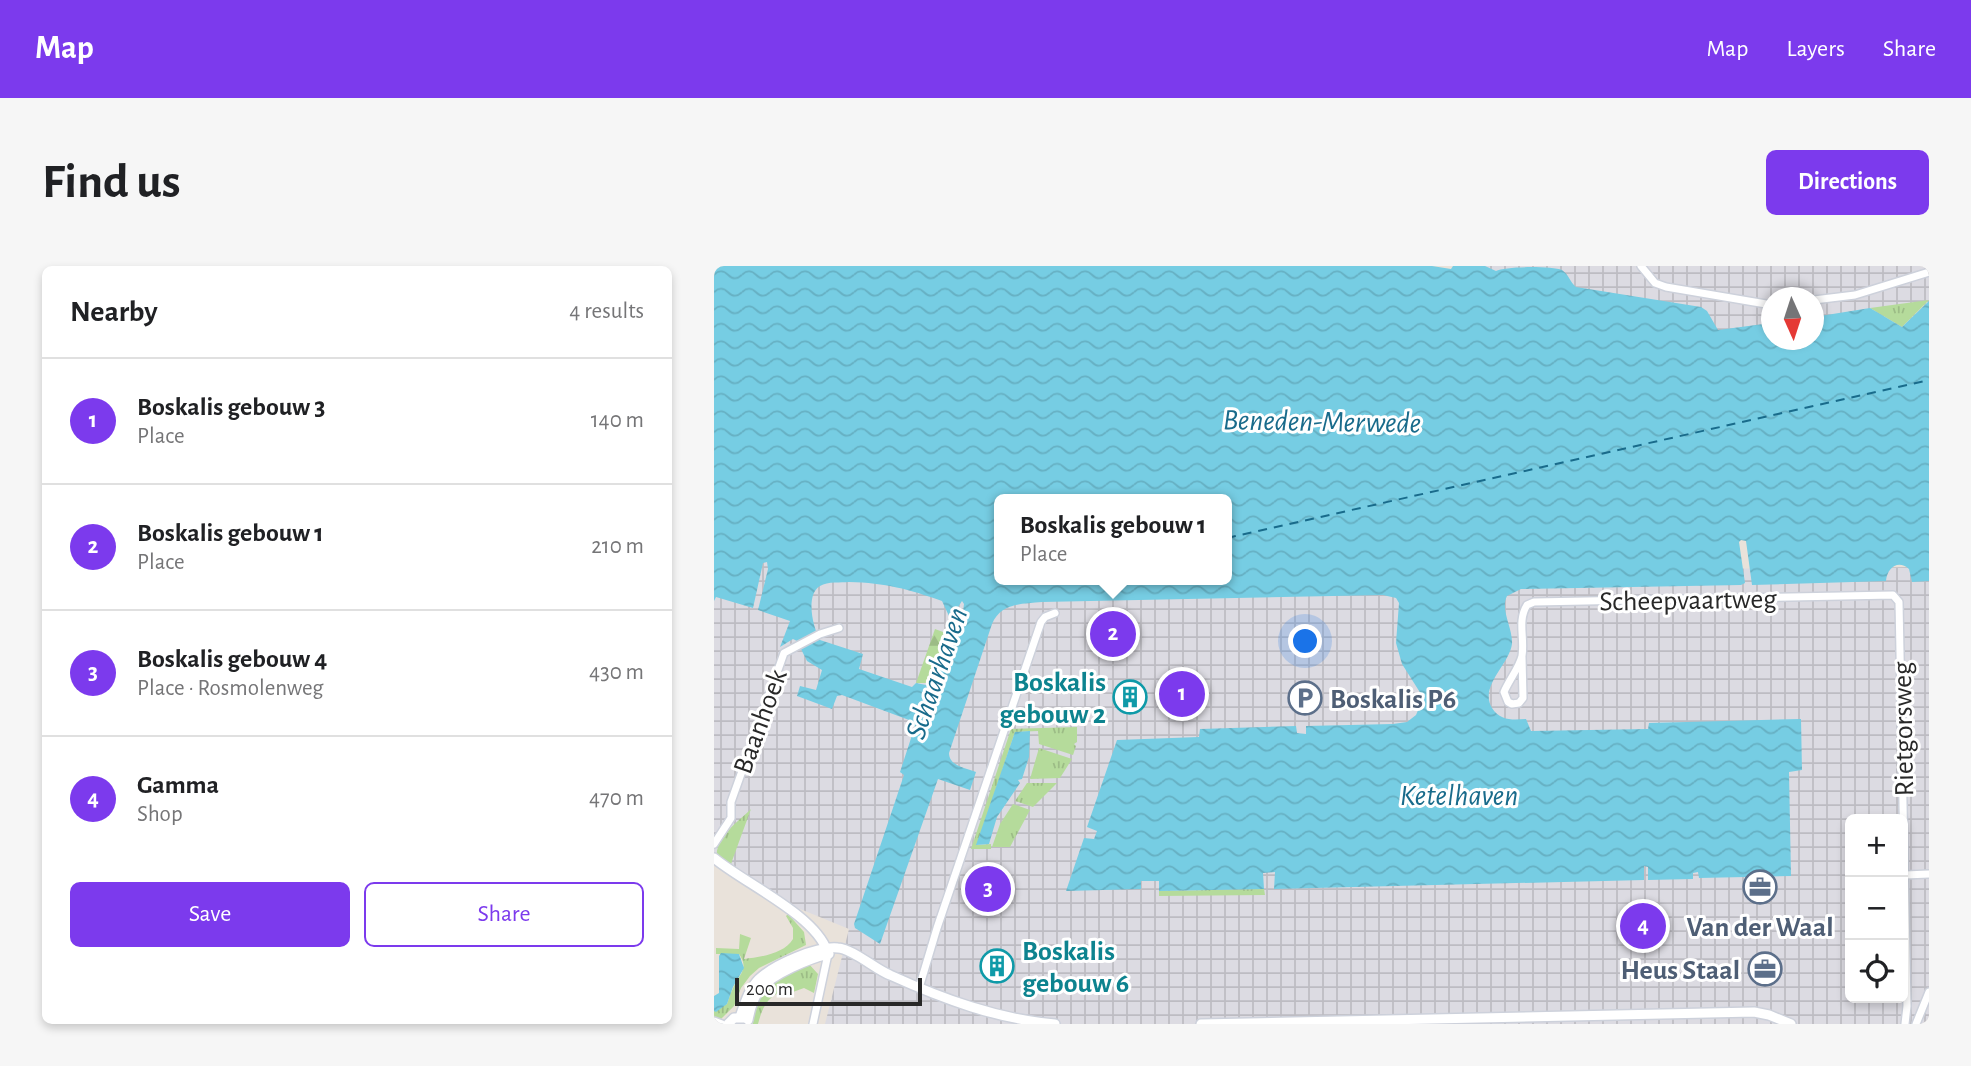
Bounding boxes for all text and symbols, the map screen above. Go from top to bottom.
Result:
text: Map [35,32,94,65]
text: Map [1706,37,1748,61]
text: Layers [1786,37,1845,61]
text: Share [1883,37,1936,61]
button: Directions [1766,150,1929,215]
text: Find us [42,158,181,207]
north arrow [1761,287,1824,350]
text: Nearby [70,297,158,327]
text: 4 results [569,300,644,323]
text: Boskalis gebouw 3 [137,394,325,420]
water label: Beneden-Merwede [1223,405,1421,439]
text: 1 [89,409,97,432]
text: 140 m [591,409,644,432]
text: Place [137,425,185,448]
popup [994,494,1232,585]
text: Boskalis gebouw 1 [1020,512,1206,538]
text: Boskalis gebouw 1 [137,520,324,546]
text: 2 [88,535,98,558]
text: 210 m [591,535,644,558]
text: Place [1020,543,1067,566]
text: Place [137,551,185,574]
street label: Scheepvaartweg [1599,585,1777,617]
water label: Schaarhaven [900,604,973,743]
pin: 2 [1090,608,1136,660]
your location [1288,624,1322,658]
text: Boskalis gebouw 4 [137,646,327,672]
text: 3 [88,661,98,684]
text: 430 m [589,661,644,684]
street label: Rietgorsweg [1889,661,1919,797]
street label: Baanhoek [729,665,793,778]
pin: 1 [1159,668,1205,720]
place label: Boskalis gebouw 2 [999,669,1106,729]
text: Place · Rosmolenweg [137,677,323,700]
building icon: Boskalis gebouw 2 [1111,678,1149,716]
parking icon: Boskalis P6 [1286,679,1324,717]
place label: Boskalis P6 [1330,686,1456,714]
text: Gamma [137,772,219,798]
water label: Ketelhaven [1400,781,1518,811]
text: 4 [87,787,99,810]
text: 470 m [589,787,644,810]
text: Shop [137,803,183,826]
map controls [1845,814,1908,1003]
button: + [1845,814,1908,877]
pin: 3 [965,863,1011,915]
office icon: Van der Waal [1741,868,1779,906]
button: − [1845,877,1908,940]
button: Save [70,882,350,947]
button: Share [364,882,644,947]
pin: 4 [1620,900,1666,952]
place label: Van der Waal [1686,914,1834,942]
place label: Boskalis gebouw 6 [1022,938,1129,998]
button: locate [1845,940,1908,1003]
building icon: Boskalis gebouw 6 [978,947,1016,985]
office icon: Heus Staal [1746,950,1784,988]
place label: Heus Staal [1621,957,1740,985]
scale bar [735,975,922,1007]
text: 200 m [746,980,793,999]

